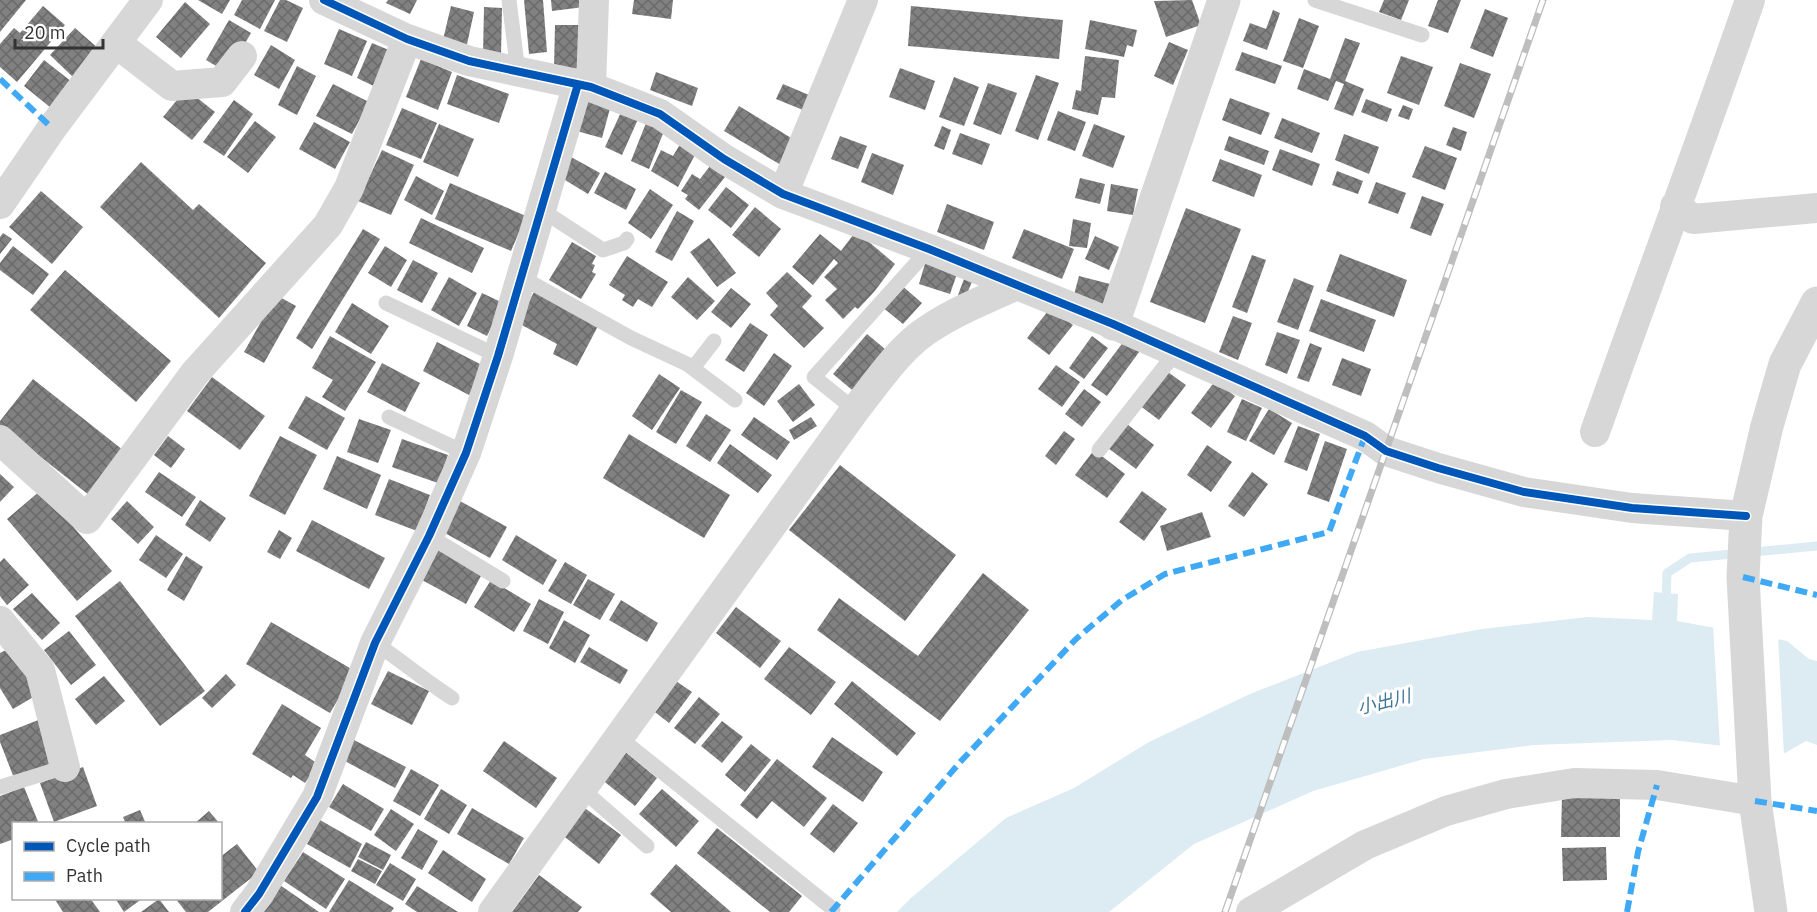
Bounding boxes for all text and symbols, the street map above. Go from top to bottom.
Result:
scale bar [15,12,104,50]
text: 20 m [24,21,66,44]
water label: 小出川 [1355,683,1415,719]
legend [12,822,222,900]
text: Cycle path [66,834,151,857]
text: Path [66,864,103,887]

